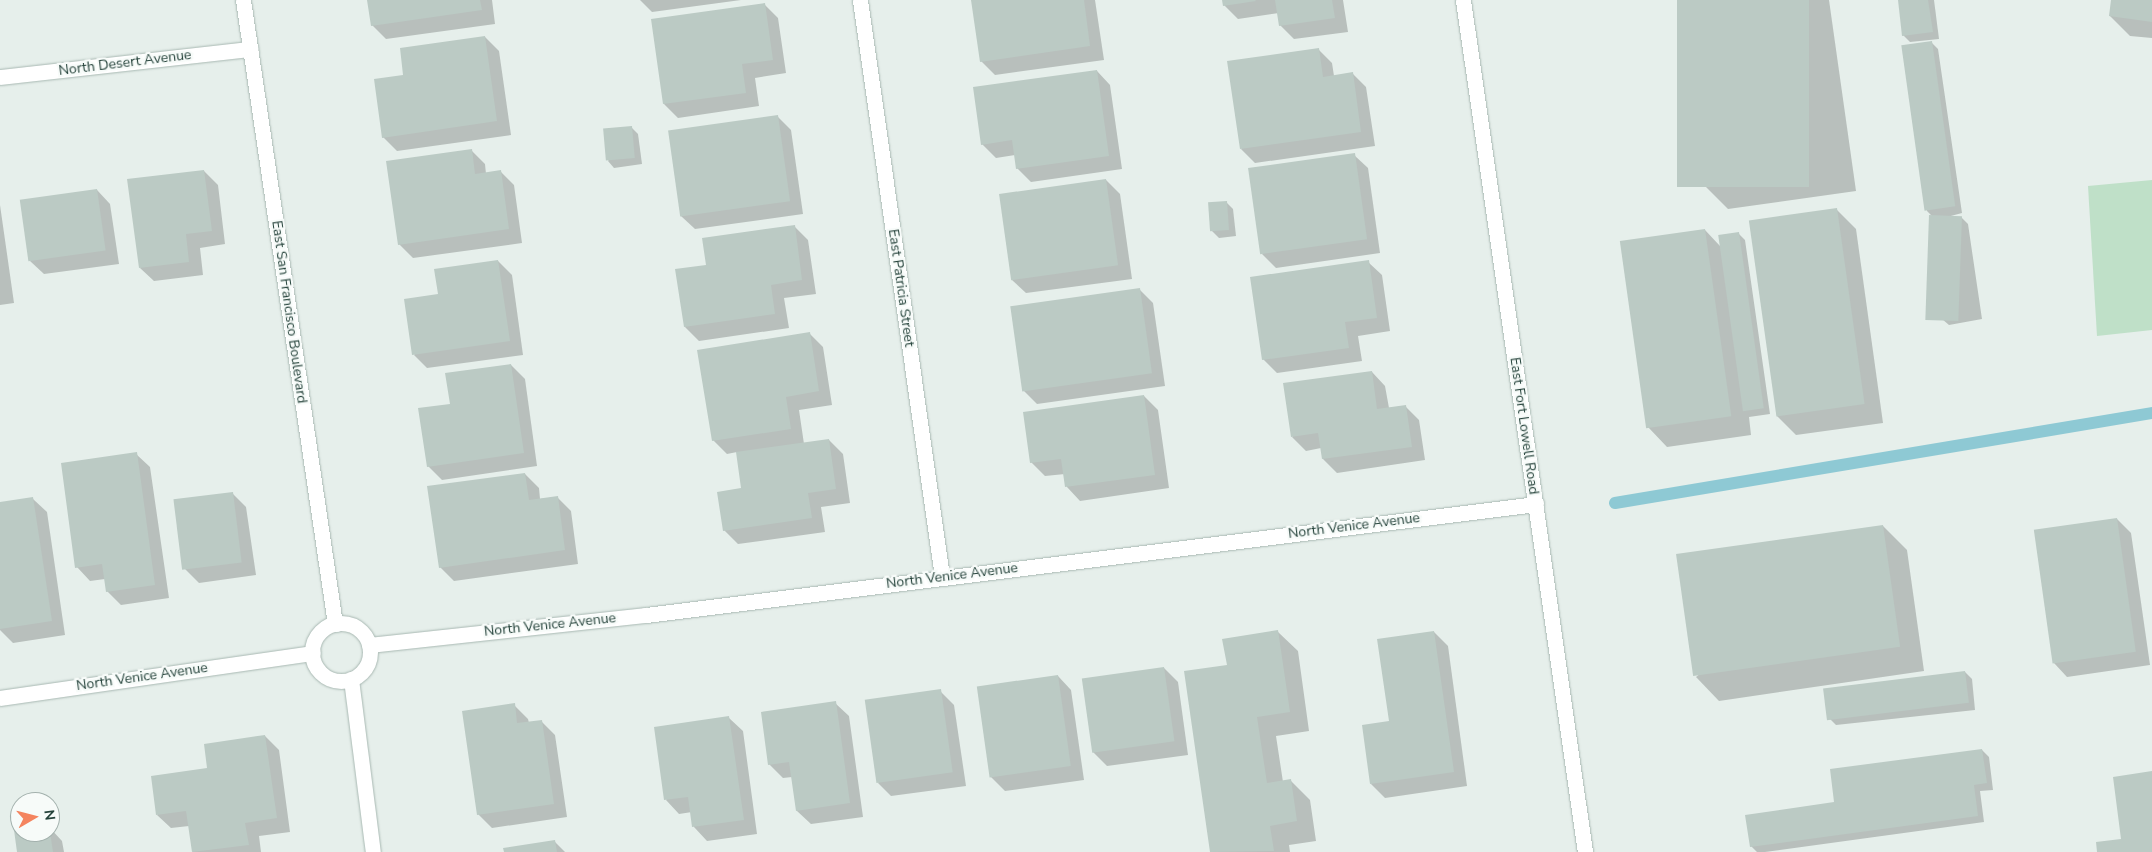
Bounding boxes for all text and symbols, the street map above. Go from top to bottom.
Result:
street label: North Desert Avenue [58,47,192,79]
street label: East San Francisco Boulevard [268,220,310,404]
street label: East Patricia Street [884,228,918,348]
street label: East Fort Lowell Road [1506,356,1542,496]
street label: North Venice Avenue [1287,510,1421,542]
street label: North Venice Avenue [885,560,1019,592]
street label: North Venice Avenue [483,610,617,640]
street label: North Venice Avenue [75,659,209,695]
north arrow [10,792,60,842]
text: N [39,808,59,821]

